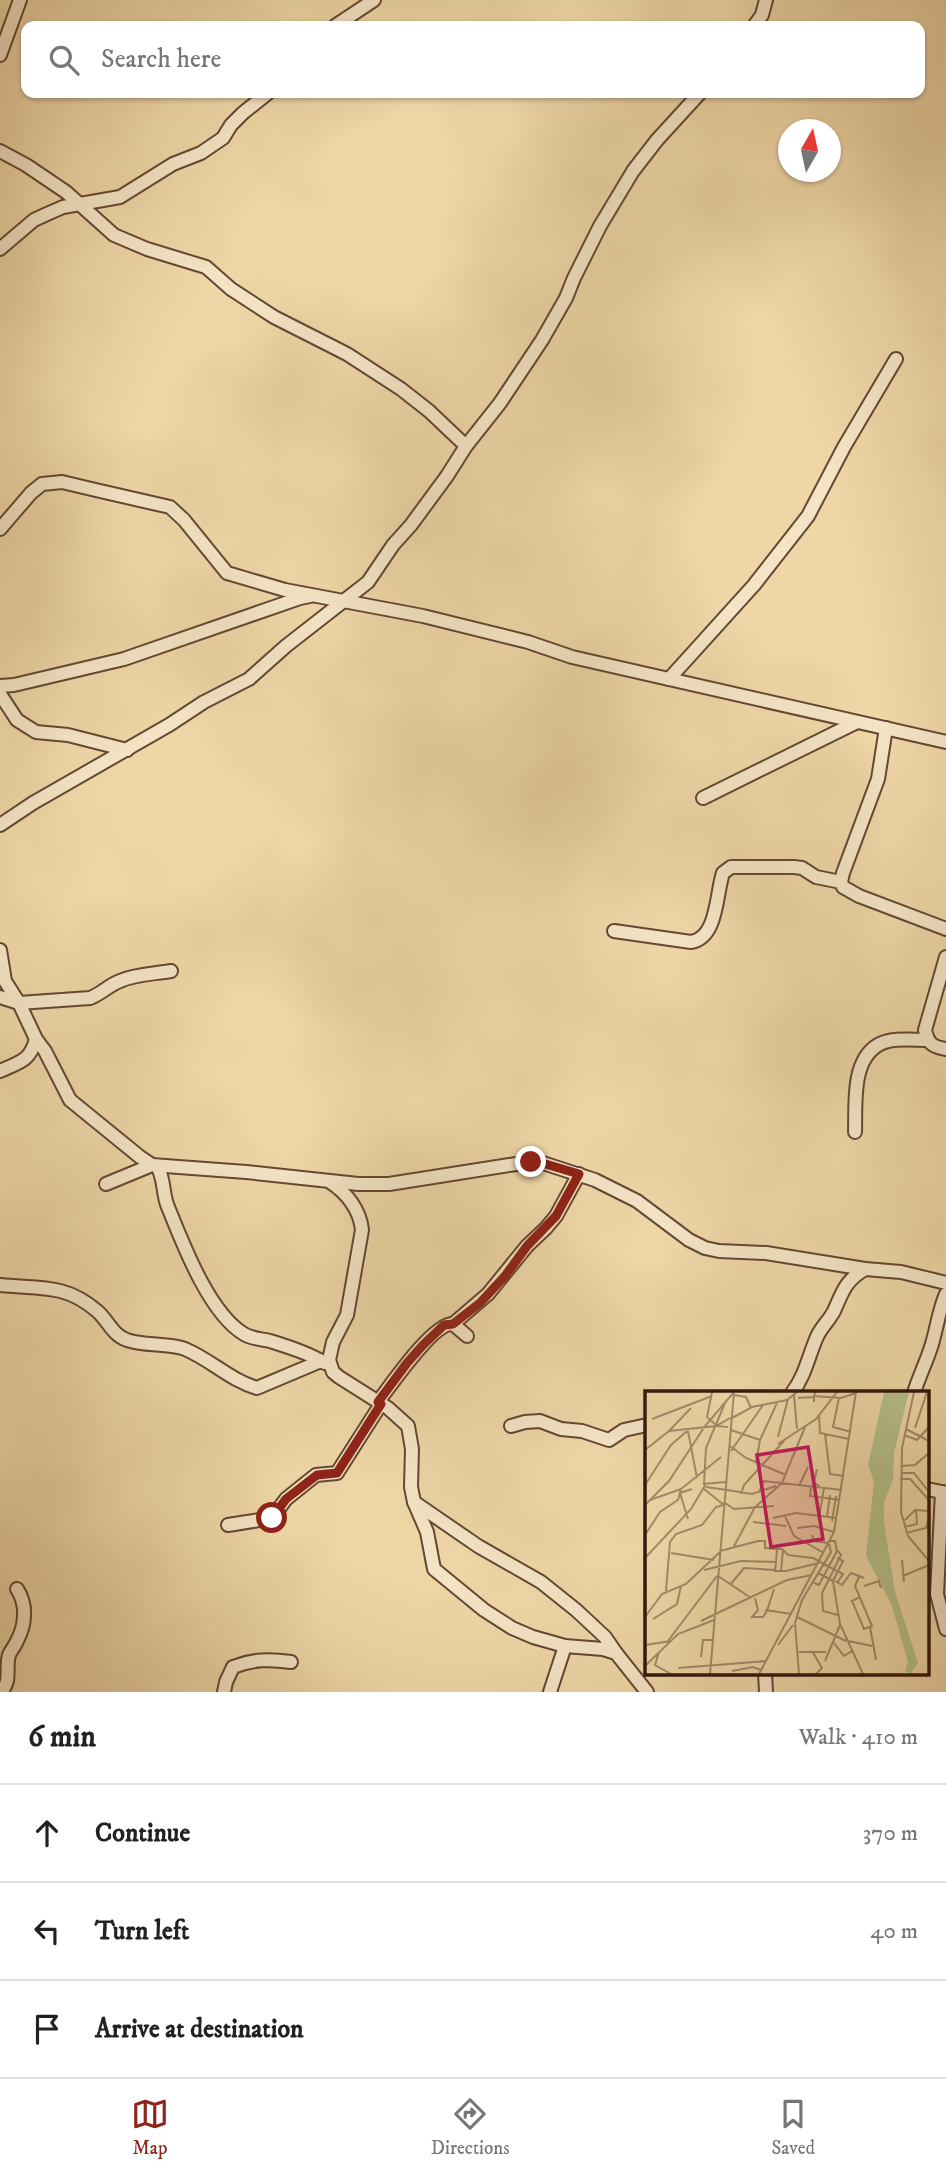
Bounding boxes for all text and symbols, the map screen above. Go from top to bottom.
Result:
search box [21,21,925,98]
icon: search [45,41,83,79]
text: Search here [101,43,221,76]
north arrow [778,119,841,182]
route end [515,1146,546,1177]
inset map [645,1391,928,1674]
route start [256,1502,287,1533]
text: 6 min [28,1719,96,1756]
text: Walk · 410 m [799,1723,918,1752]
icon: ahead [28,1814,66,1852]
text: Continue [95,1817,190,1850]
text: 370 m [863,1819,918,1848]
icon: left [28,1912,66,1950]
text: Turn left [95,1915,189,1948]
text: 40 m [870,1917,918,1946]
icon: arrive [28,2010,66,2048]
text: Arrive at destination [95,2013,304,2046]
tab: Map [131,2095,169,2160]
tab: Directions [431,2095,510,2160]
tab: Saved [771,2095,815,2160]

